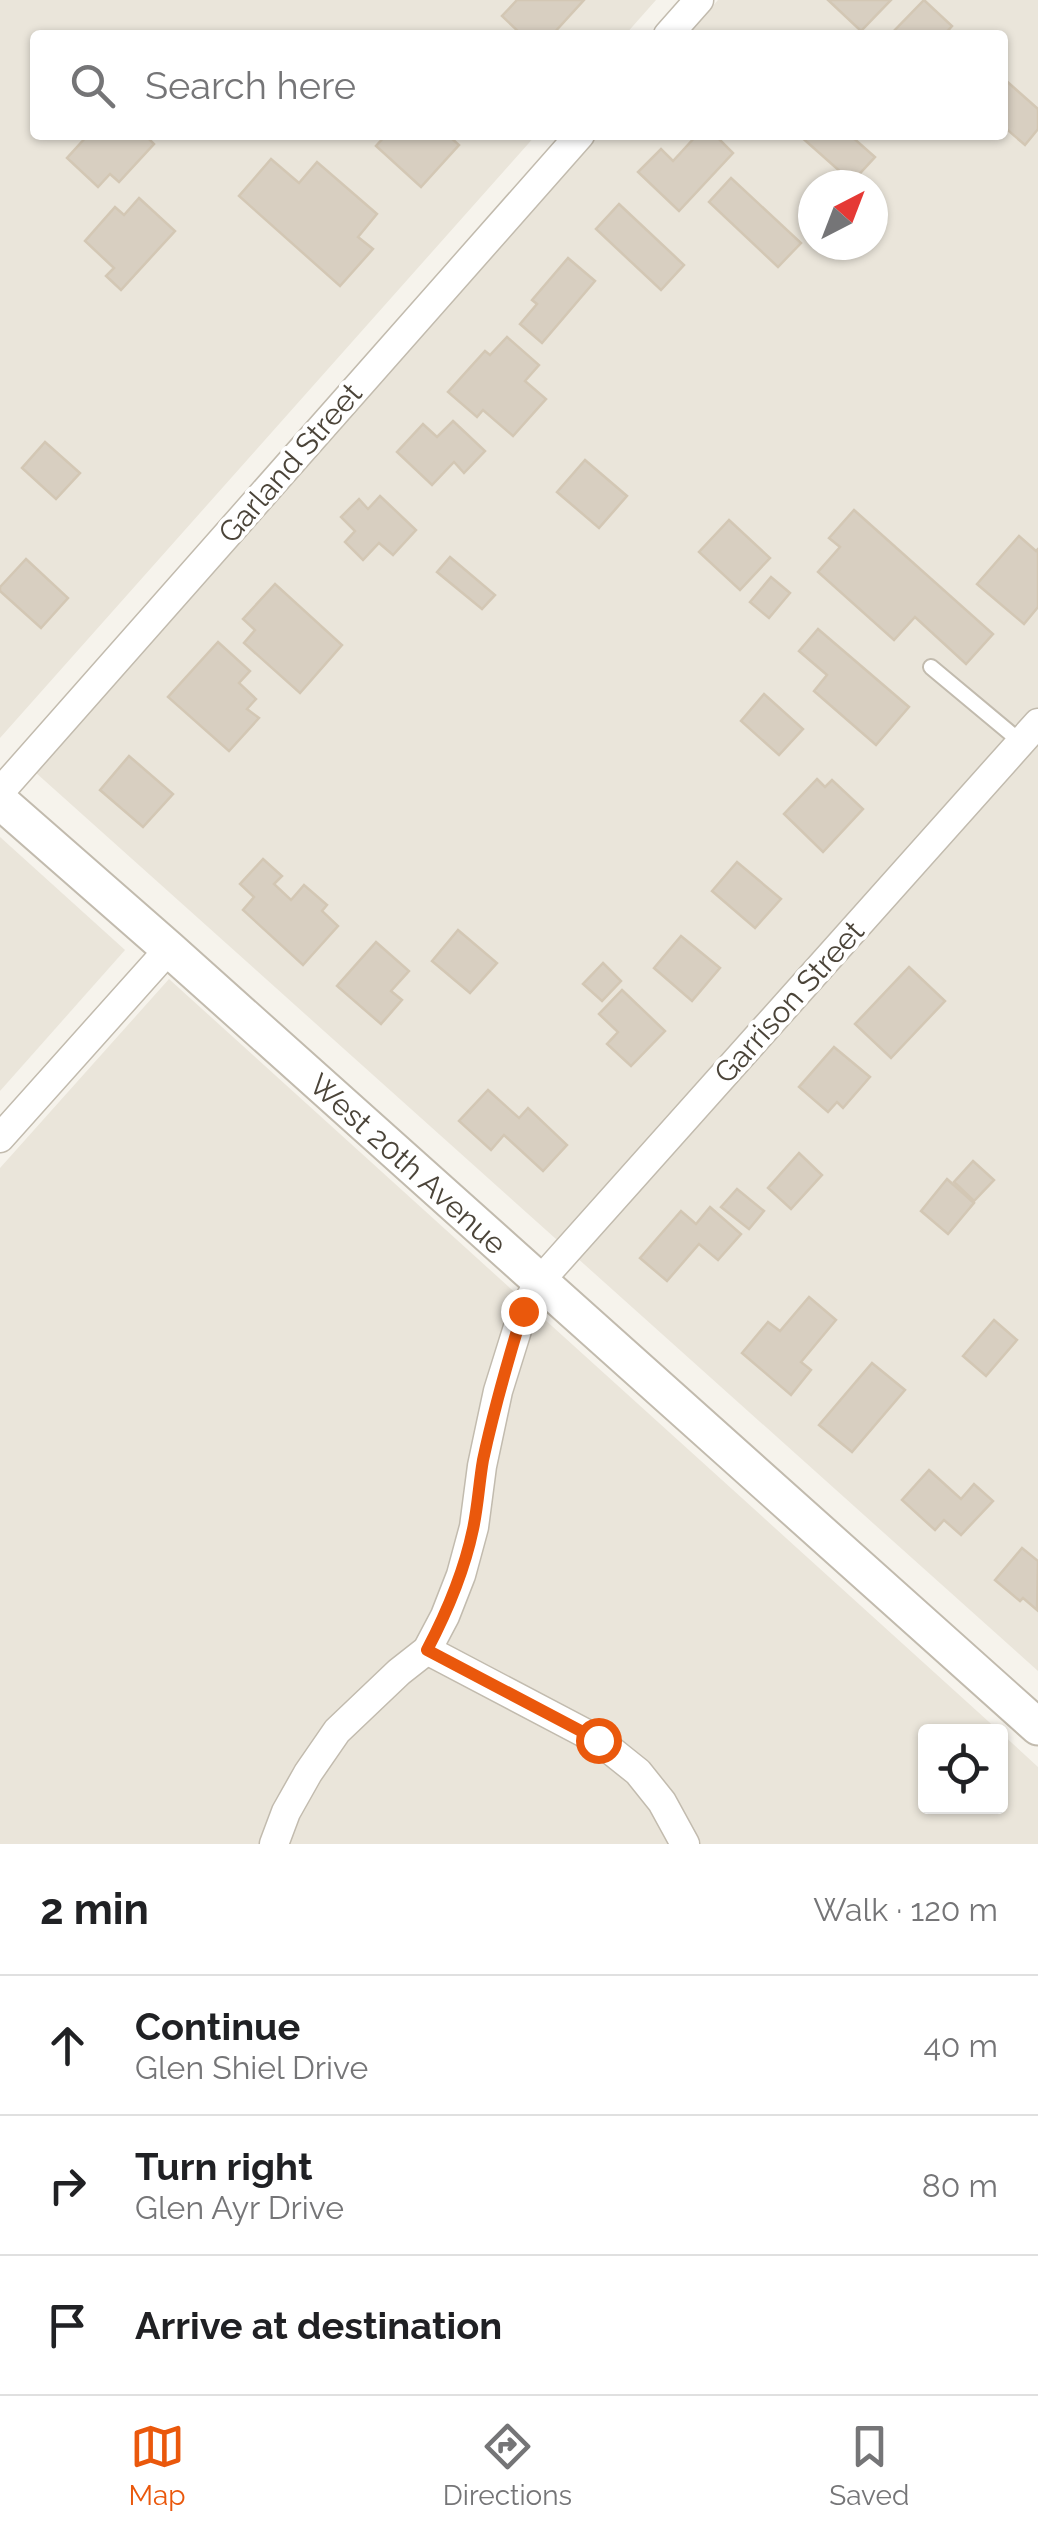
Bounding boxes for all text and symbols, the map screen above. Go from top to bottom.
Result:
search box [30,30,1008,140]
icon: search [65,58,120,113]
text: Search here [145,63,356,108]
north arrow [798,170,888,260]
street label: Garland Street [211,376,369,550]
street label: Garrison Street [707,914,871,1090]
street label: West 20th Avenue [302,1066,514,1262]
route end [501,1289,547,1335]
route start [576,1718,622,1764]
map controls [918,1724,1008,1814]
button: locate [918,1724,1008,1814]
text: 2 min [40,1885,149,1934]
text: Walk · 120 m [813,1891,998,1928]
text: Continue [135,2004,300,2049]
icon: ahead [40,2018,95,2073]
text: 40 m [923,2027,998,2064]
text: Glen Shiel Drive [135,2049,368,2086]
text: Turn right [135,2144,312,2189]
icon: right [40,2158,95,2213]
text: 80 m [922,2167,998,2204]
text: Glen Ayr Drive [135,2189,344,2226]
icon: arrive [40,2298,95,2353]
text: Arrive at destination [135,2303,502,2348]
tab: Map [129,2419,186,2512]
tab: Directions [443,2419,572,2512]
tab: Saved [829,2419,909,2512]

